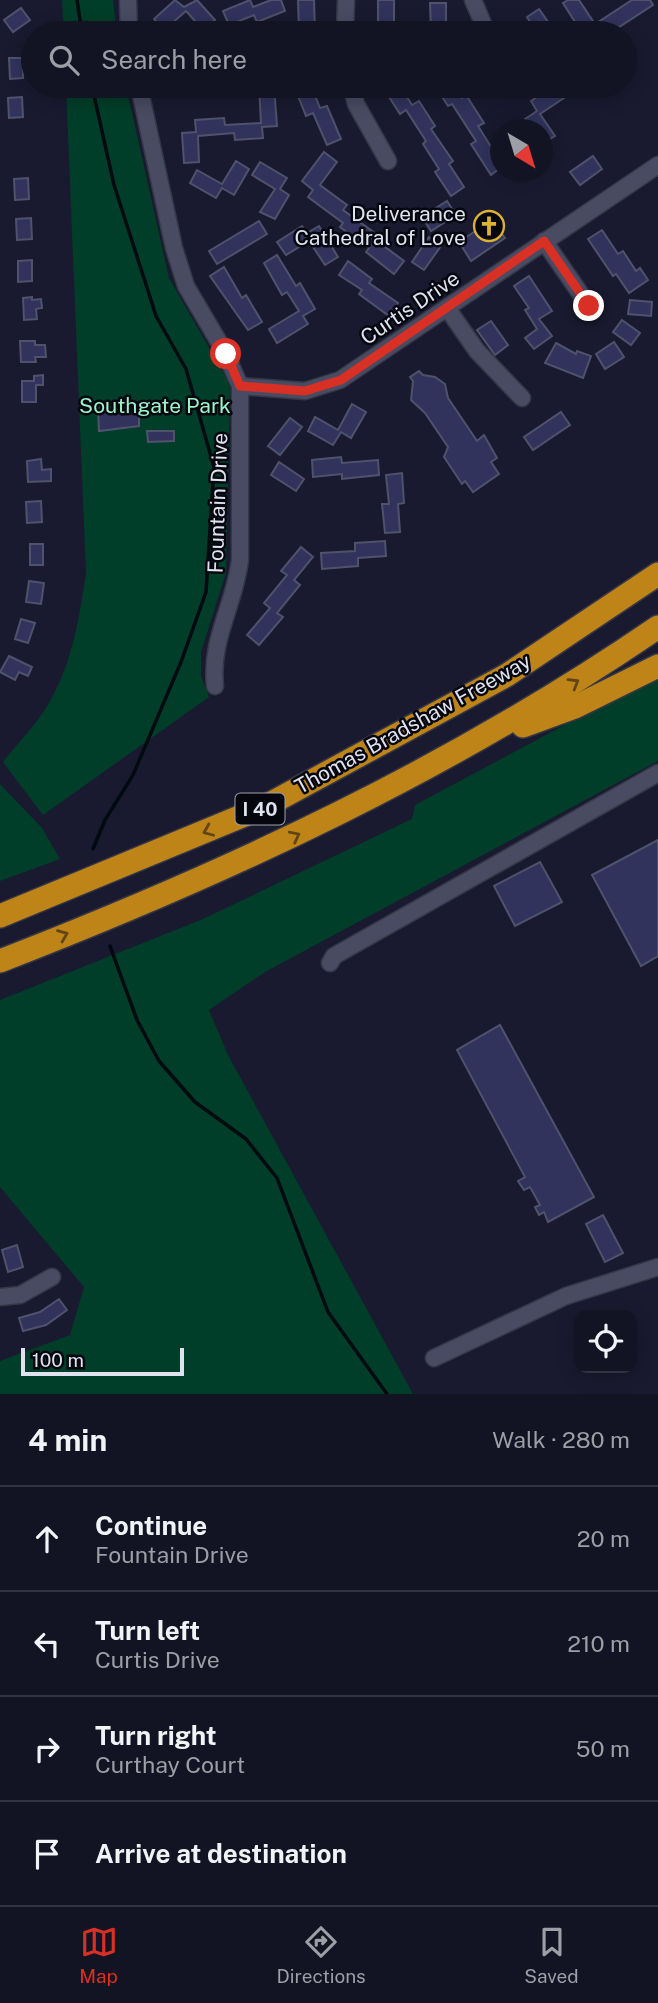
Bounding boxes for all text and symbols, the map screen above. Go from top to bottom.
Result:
search box [21,21,637,98]
icon: search [45,41,83,79]
text: Search here [101,44,247,75]
north arrow [490,119,553,182]
place label: Deliverance Cathedral of Love [295,201,466,250]
church icon: Deliverance Cathedral of Love [472,209,506,243]
street label: Curtis Drive [355,265,464,350]
route end [573,290,604,321]
route start [210,338,241,369]
park label: Southgate Park [79,393,231,418]
street label: Fountain Drive [203,432,232,574]
street label: Thomas Bradshaw Freeway [290,648,535,799]
one-way arrow [567,679,580,692]
road number: I 40 [236,794,284,824]
one-way arrow [203,823,215,837]
one-way arrow [288,830,300,844]
one-way arrow [57,930,69,944]
map controls [574,1310,637,1373]
button: locate [574,1310,637,1373]
scale bar [21,1345,184,1377]
text: 100 m [32,1349,84,1371]
text: 4 min [28,1422,107,1458]
text: Walk · 280 m [492,1426,630,1453]
text: Continue [95,1510,207,1541]
icon: ahead [28,1520,66,1558]
text: 20 m [577,1525,630,1552]
text: Fountain Drive [95,1541,249,1568]
text: Turn left [95,1615,200,1646]
icon: left [28,1625,66,1663]
text: 210 m [567,1630,630,1657]
text: Curtis Drive [95,1646,220,1673]
text: Turn right [95,1720,217,1751]
icon: right [28,1730,66,1768]
text: 50 m [576,1735,630,1762]
text: Curthay Court [95,1751,245,1778]
icon: arrive [28,1835,66,1873]
text: Arrive at destination [95,1838,347,1869]
tab: Map [79,1923,118,1987]
tab: Directions [276,1923,366,1987]
tab: Saved [524,1923,579,1987]

